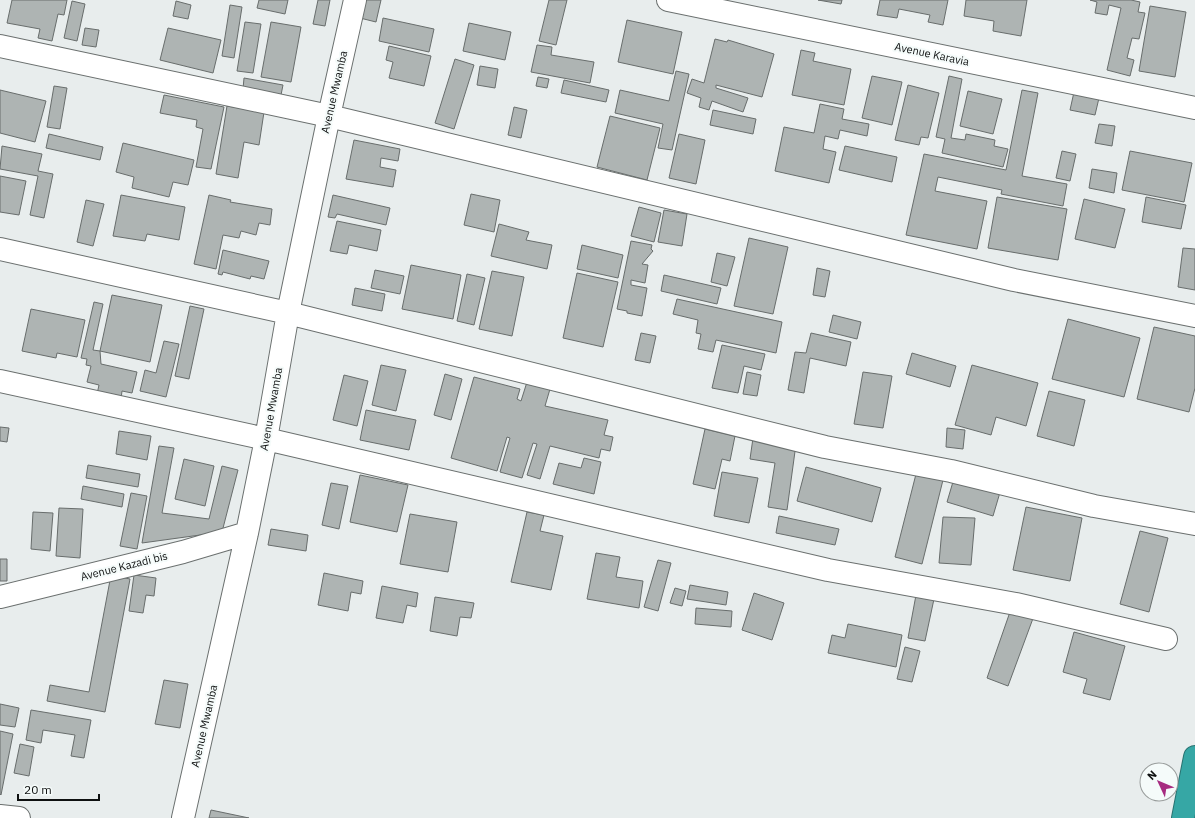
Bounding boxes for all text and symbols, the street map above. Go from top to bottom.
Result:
street label: Avenue Karavia [893,39,971,69]
street label: Avenue Mwamba [318,49,350,135]
street label: Avenue Mwamba [257,366,285,452]
street label: Avenue Kazadi bis [79,548,169,584]
street label: Avenue Mwamba [188,683,220,769]
north arrow [1139,762,1179,802]
text: N [1144,767,1160,783]
scale bar [18,776,99,802]
text: 20 m [24,782,52,797]

